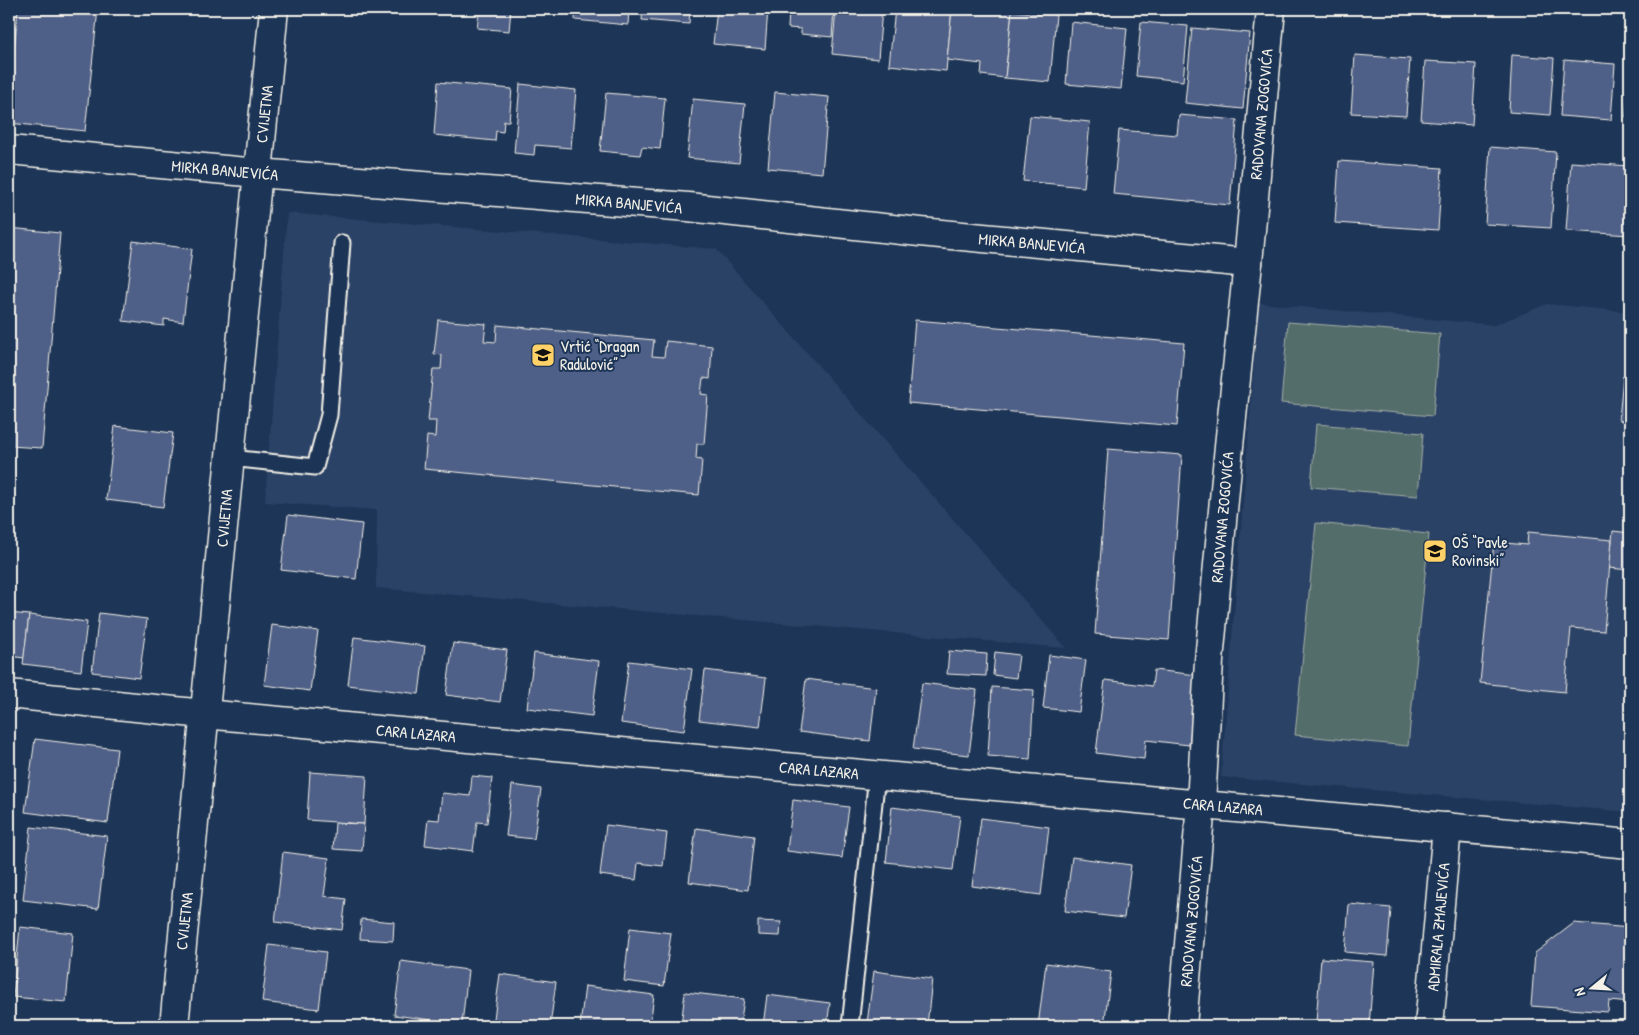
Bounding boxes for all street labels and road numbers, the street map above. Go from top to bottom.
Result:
street label: RADOVANA ZOGOVIĆA [1244,47,1278,180]
street label: CVIJETNA [250,84,278,144]
street label: MIRKA BANJEVIĆA [171,154,280,186]
street label: MIRKA BANJEVIĆA [575,187,684,219]
street label: MIRKA BANJEVIĆA [978,227,1087,259]
street label: RADOVANA ZOGOVIĆA [1205,450,1239,583]
street label: CVIJETNA [211,488,238,548]
street label: CARA LAZARA [375,719,457,747]
street label: CARA LAZARA [778,756,860,784]
street label: CARA LAZARA [1182,792,1264,820]
street label: RADOVANA ZOGOVIĆA [1174,854,1208,987]
street label: ADMIRALA ZMAJEVIĆA [1421,862,1455,992]
street label: CVIJETNA [170,891,198,951]

